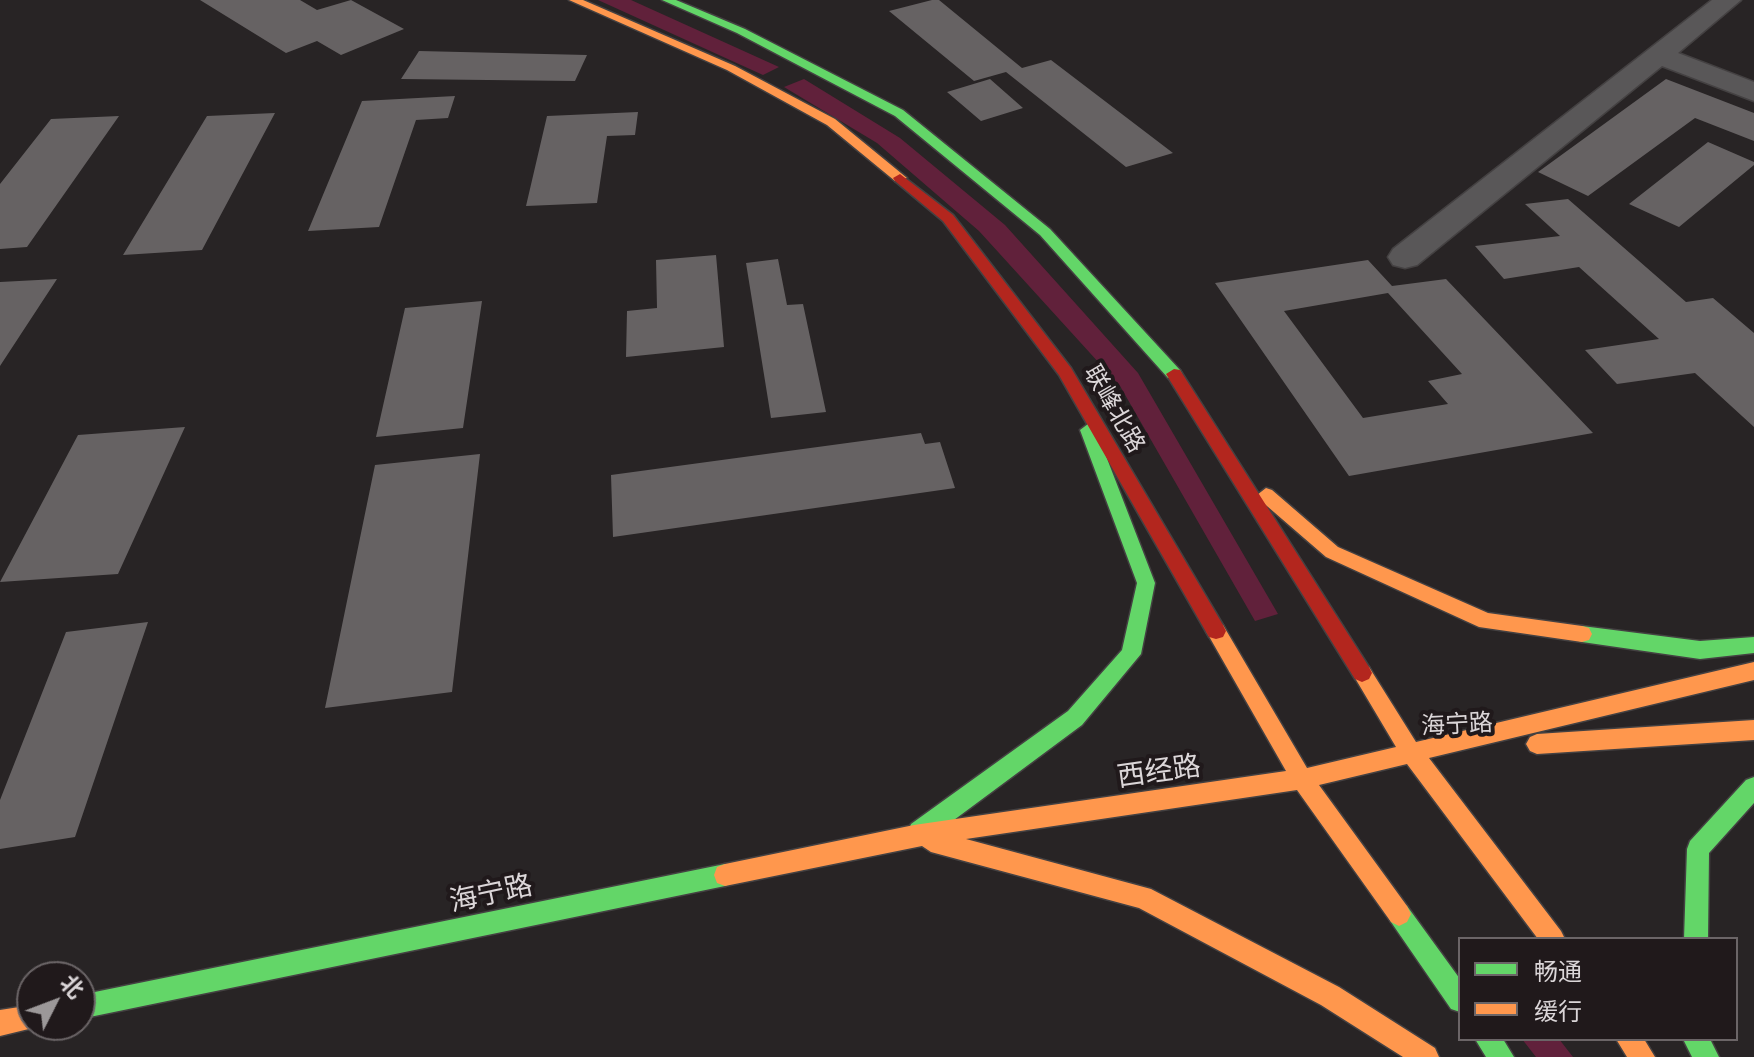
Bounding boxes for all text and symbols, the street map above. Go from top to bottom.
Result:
street label: 联峰北路 [1078,360,1150,458]
street label: 海宁路 [1420,709,1494,741]
street label: 西经路 [1115,750,1203,794]
street label: 海宁路 [446,869,536,919]
legend [1458,937,1738,1041]
text: 畅通 [1534,956,1582,986]
north arrow [16,961,96,1041]
text: 北 [55,969,90,1004]
text: 缓行 [1534,996,1582,1026]

